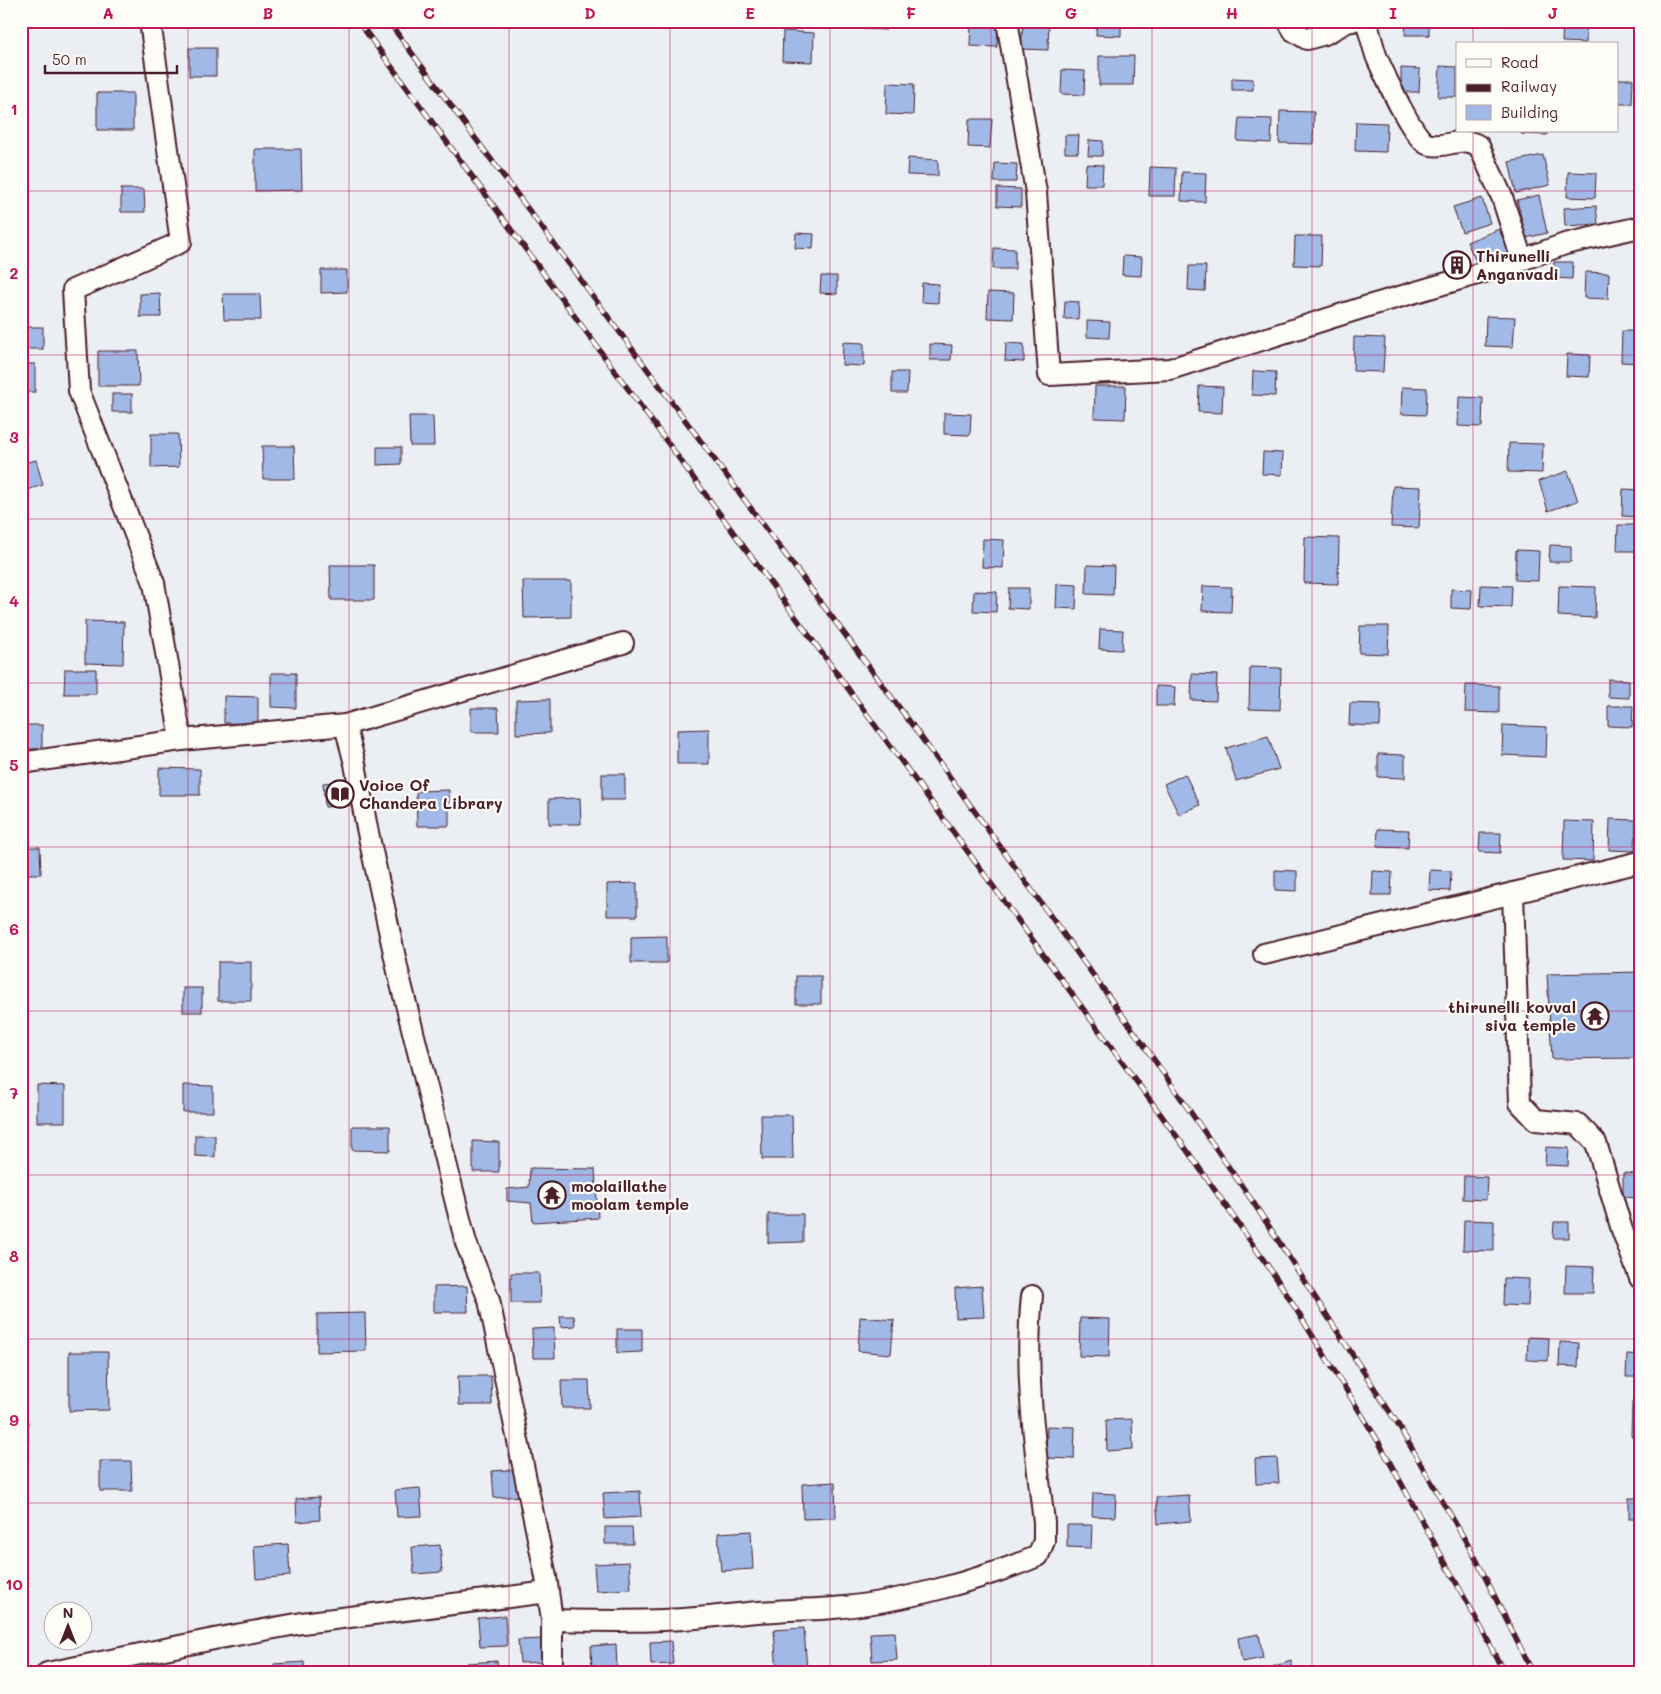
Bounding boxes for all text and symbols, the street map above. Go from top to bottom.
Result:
text: A [102,2,114,23]
text: B [263,2,273,23]
text: C [423,2,435,23]
text: D [584,2,596,23]
text: E [745,2,755,23]
text: F [906,2,916,23]
text: G [1065,2,1077,23]
text: H [1226,2,1238,23]
text: I [1389,2,1397,23]
text: J [1548,2,1558,23]
scale bar [45,42,178,74]
legend [1456,42,1618,132]
text: 50 m [52,49,87,69]
text: Road [1501,52,1538,72]
text: Railway [1501,76,1557,96]
text: 1 [10,98,18,119]
text: Building [1501,102,1558,122]
place label: Thirunelli Anganvadi [1476,245,1559,284]
building icon: Thirunelli Anganvadi [1442,250,1472,280]
text: 2 [10,262,19,283]
text: 3 [9,426,19,447]
text: 4 [9,590,19,611]
text: 5 [9,754,19,775]
place label: Voice Of Chandera Library [359,774,503,813]
library icon: Voice Of Chandera Library [325,779,355,809]
text: 6 [9,918,19,939]
place label: thirunelli kovval siva temple [1448,996,1576,1035]
temple icon: thirunelli kovval siva temple [1580,1001,1610,1031]
text: 7 [10,1082,19,1103]
place label: moolaillathe moolam temple [571,1175,689,1214]
temple icon: moolaillathe moolam temple [537,1180,567,1210]
text: 8 [9,1245,19,1266]
text: 9 [9,1409,19,1430]
text: 10 [5,1573,23,1594]
north arrow [42,1602,92,1652]
text: N [63,1603,73,1622]

